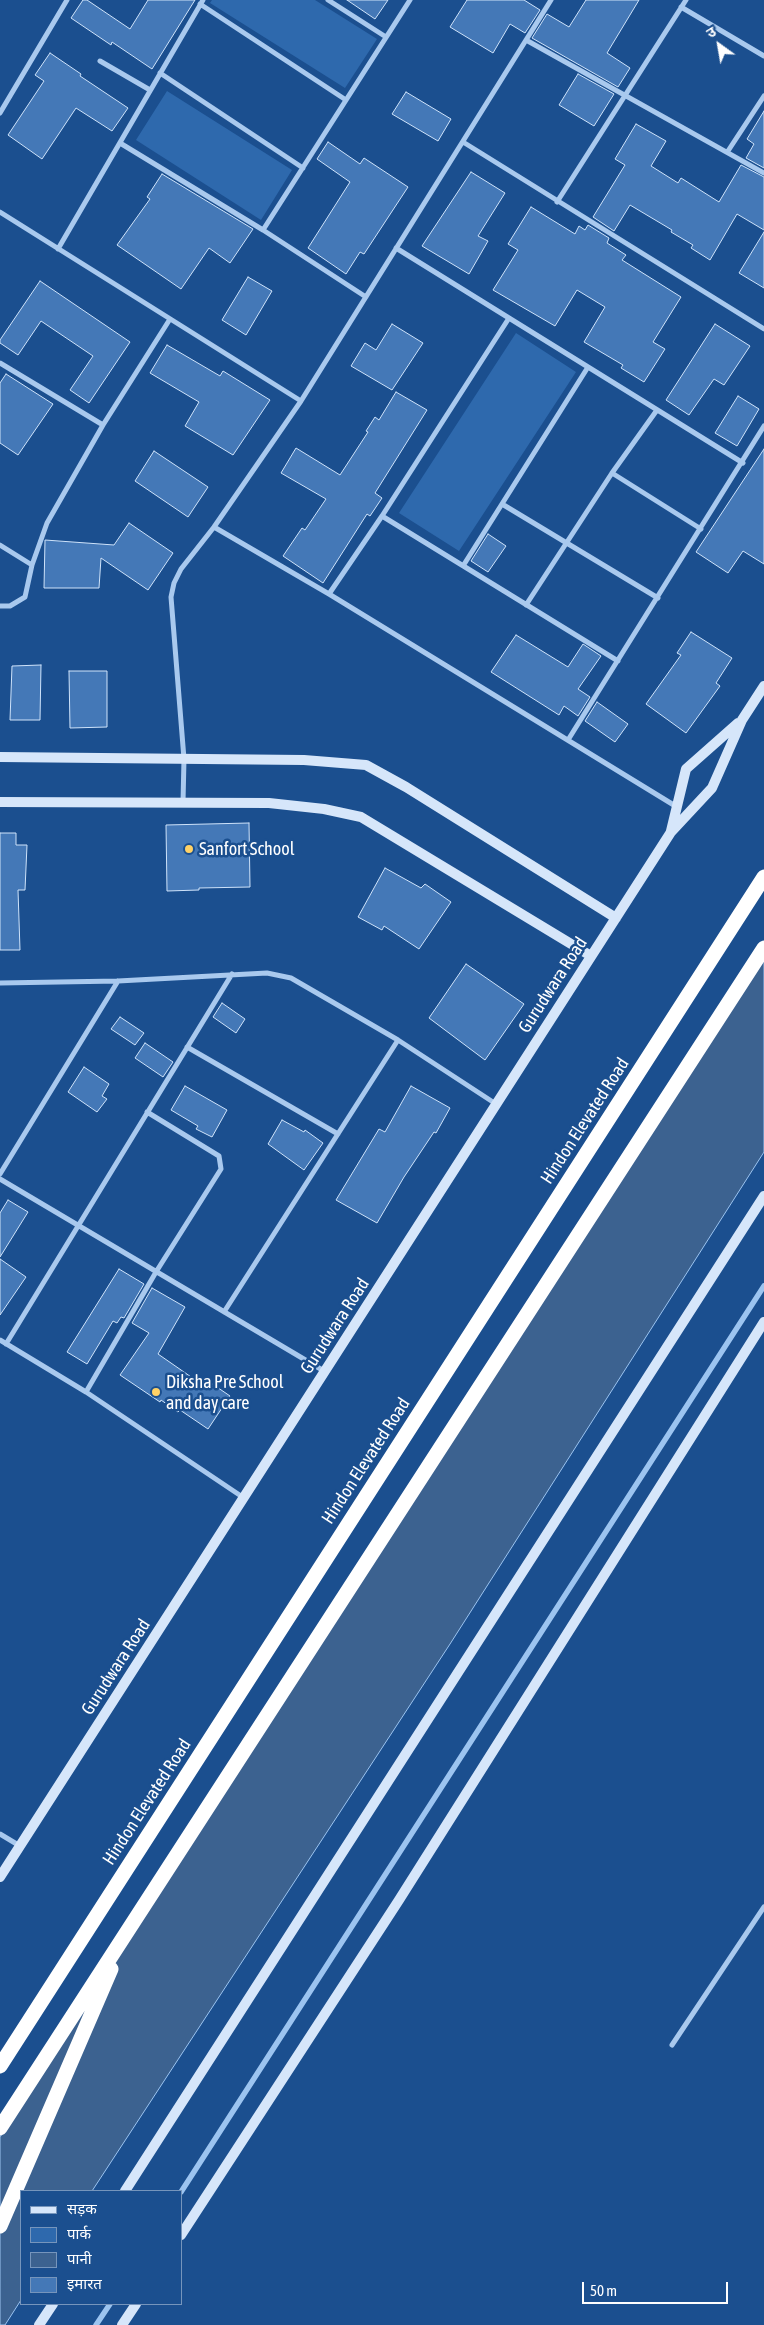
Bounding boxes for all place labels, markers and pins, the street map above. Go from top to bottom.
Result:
place label: Sanfort School [199,838,295,860]
marker: Sanfort School [183,843,195,855]
place label: Diksha Pre School and day care [166,1371,283,1414]
marker: Diksha Pre School and day care [150,1386,162,1398]

